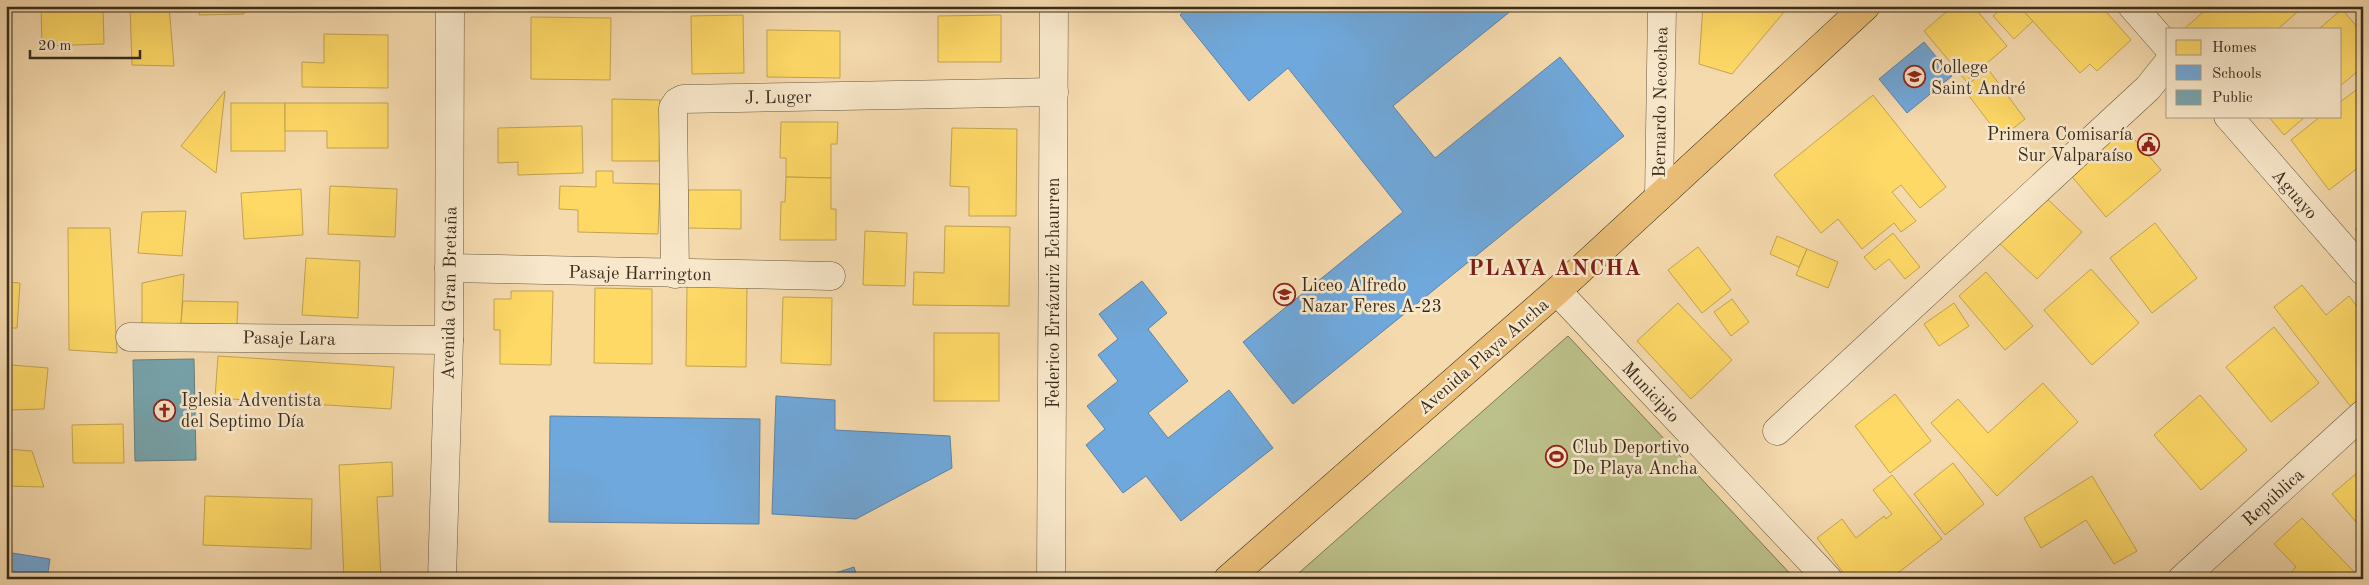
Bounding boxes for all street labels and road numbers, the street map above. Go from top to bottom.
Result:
street label: Bernardo Necochea [1651,26,1671,178]
street label: J. Luger [744,88,812,108]
street label: Aguayo [2268,166,2321,223]
street label: Federico Errázuriz Echaurren [1045,177,1063,409]
street label: Avenida Gran Bretaña [439,206,461,380]
street label: Pasaje Harrington [568,264,712,284]
street label: Avenida Playa Ancha [1415,295,1552,418]
street label: Pasaje Lara [242,329,336,349]
street label: Municipio [1618,359,1683,426]
street label: República [2239,466,2308,530]

